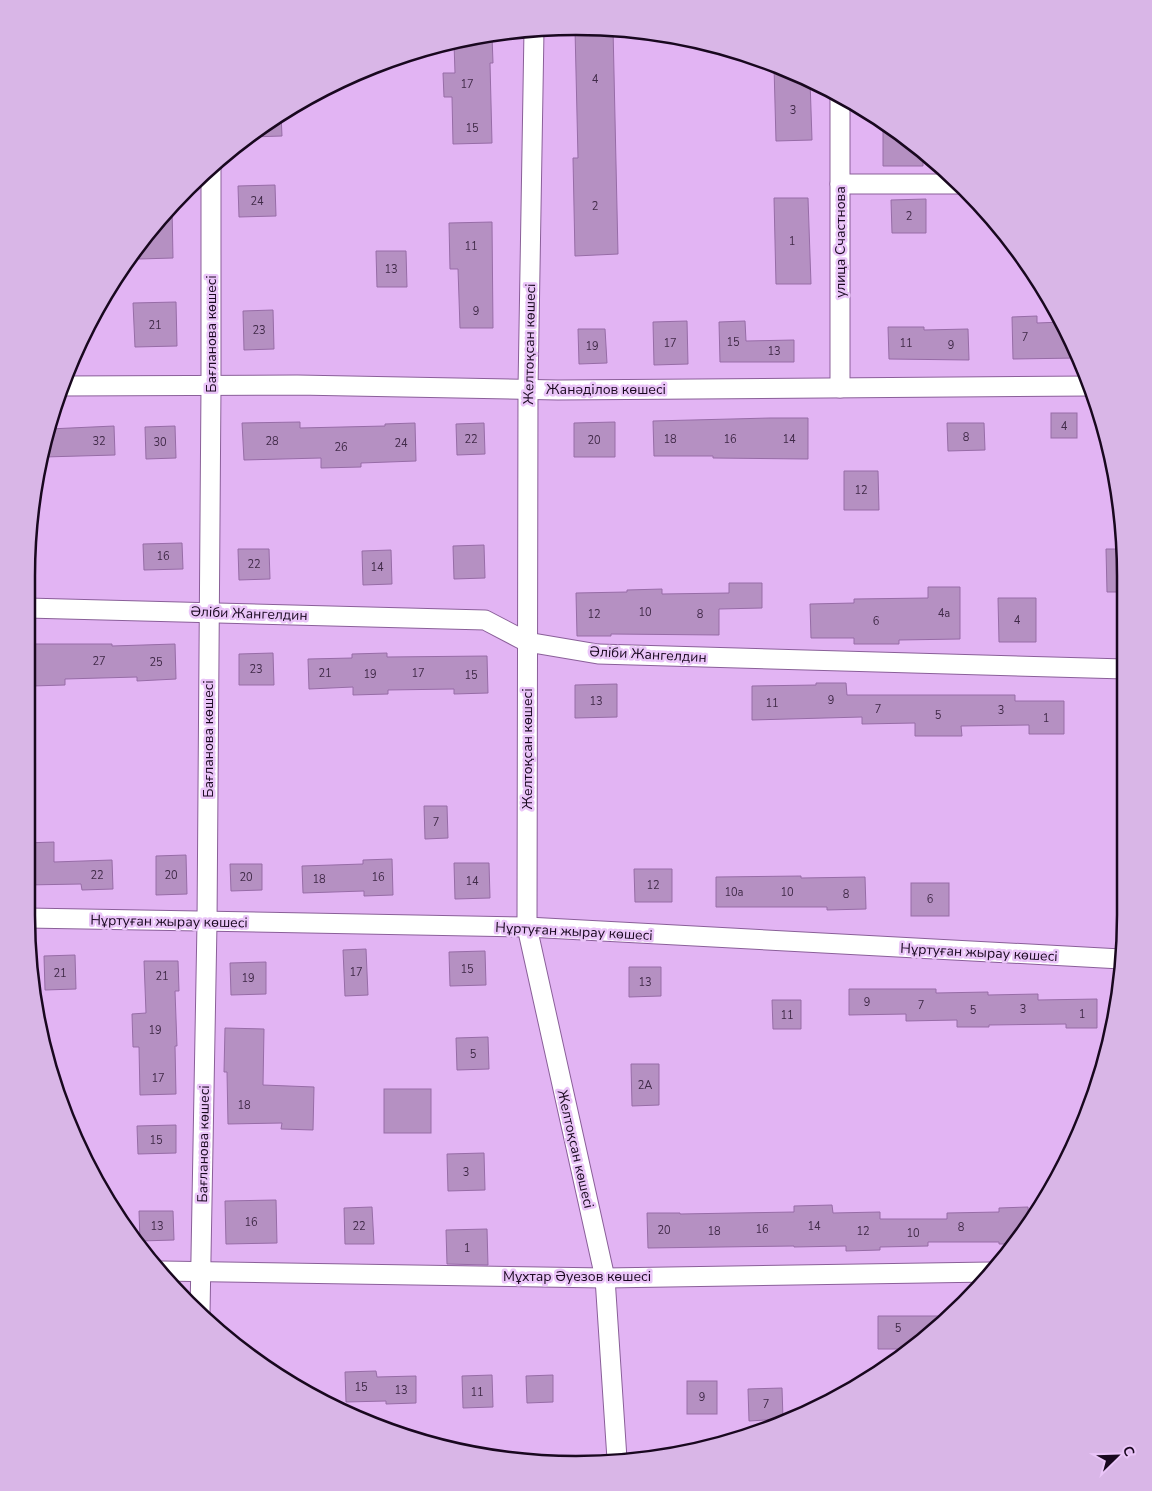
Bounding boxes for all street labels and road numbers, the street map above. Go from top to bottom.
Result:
street label: улица Счастнова [831,186,850,298]
street label: Бағланова көшесі [202,275,221,393]
street label: Желтоқсан көшесі [519,283,540,405]
street label: Жанәділов көшесі [546,380,666,399]
street label: Әліби Жангелдин [190,602,308,625]
street label: Әліби Жангелдин [589,642,707,667]
street label: Бағланова көшесі [199,680,218,798]
street label: Желтоқсан көшесі [518,688,537,810]
street label: Нұртуған жырау көшесі [90,911,248,932]
street label: Нұртуған жырау көшесі [495,918,653,945]
street label: Нұртуған жырау көшесі [900,939,1058,966]
street label: Бағланова көшесі [193,1085,214,1203]
street label: Желтоқсан көшесі [553,1088,598,1210]
street label: Мұхтар Әуезов көшесі [503,1267,651,1286]

